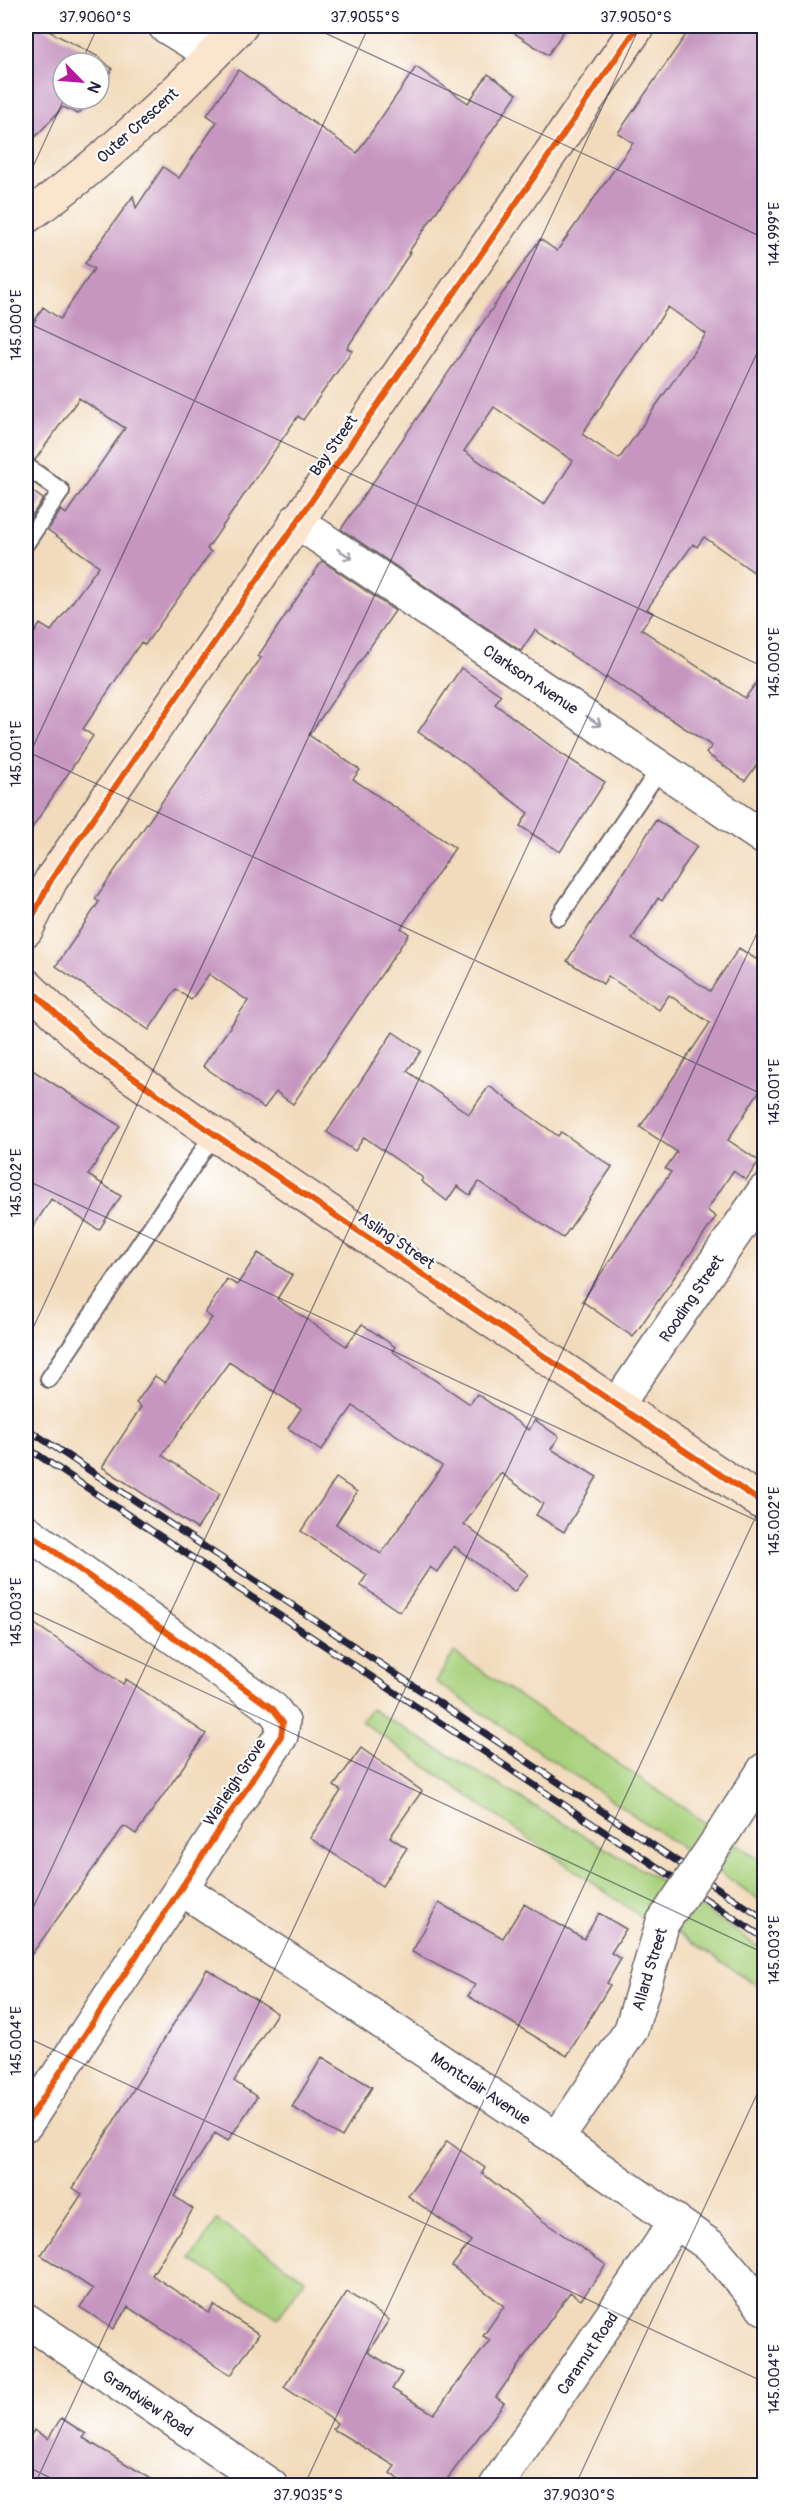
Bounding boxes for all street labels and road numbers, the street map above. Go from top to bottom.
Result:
street label: Outer Crescent [93,83,183,168]
street label: Bay Street [305,411,362,480]
street label: Clarkson Avenue [479,641,582,719]
street label: Asling Street [354,1208,439,1274]
street label: Rooding Street [655,1251,729,1346]
street label: Warleigh Grove [199,1735,271,1830]
street label: Allard Street [628,1925,672,2013]
street label: Montclair Avenue [427,2048,534,2130]
street label: Caramut Road [553,2308,623,2399]
street label: Grandview Road [98,2366,197,2442]

